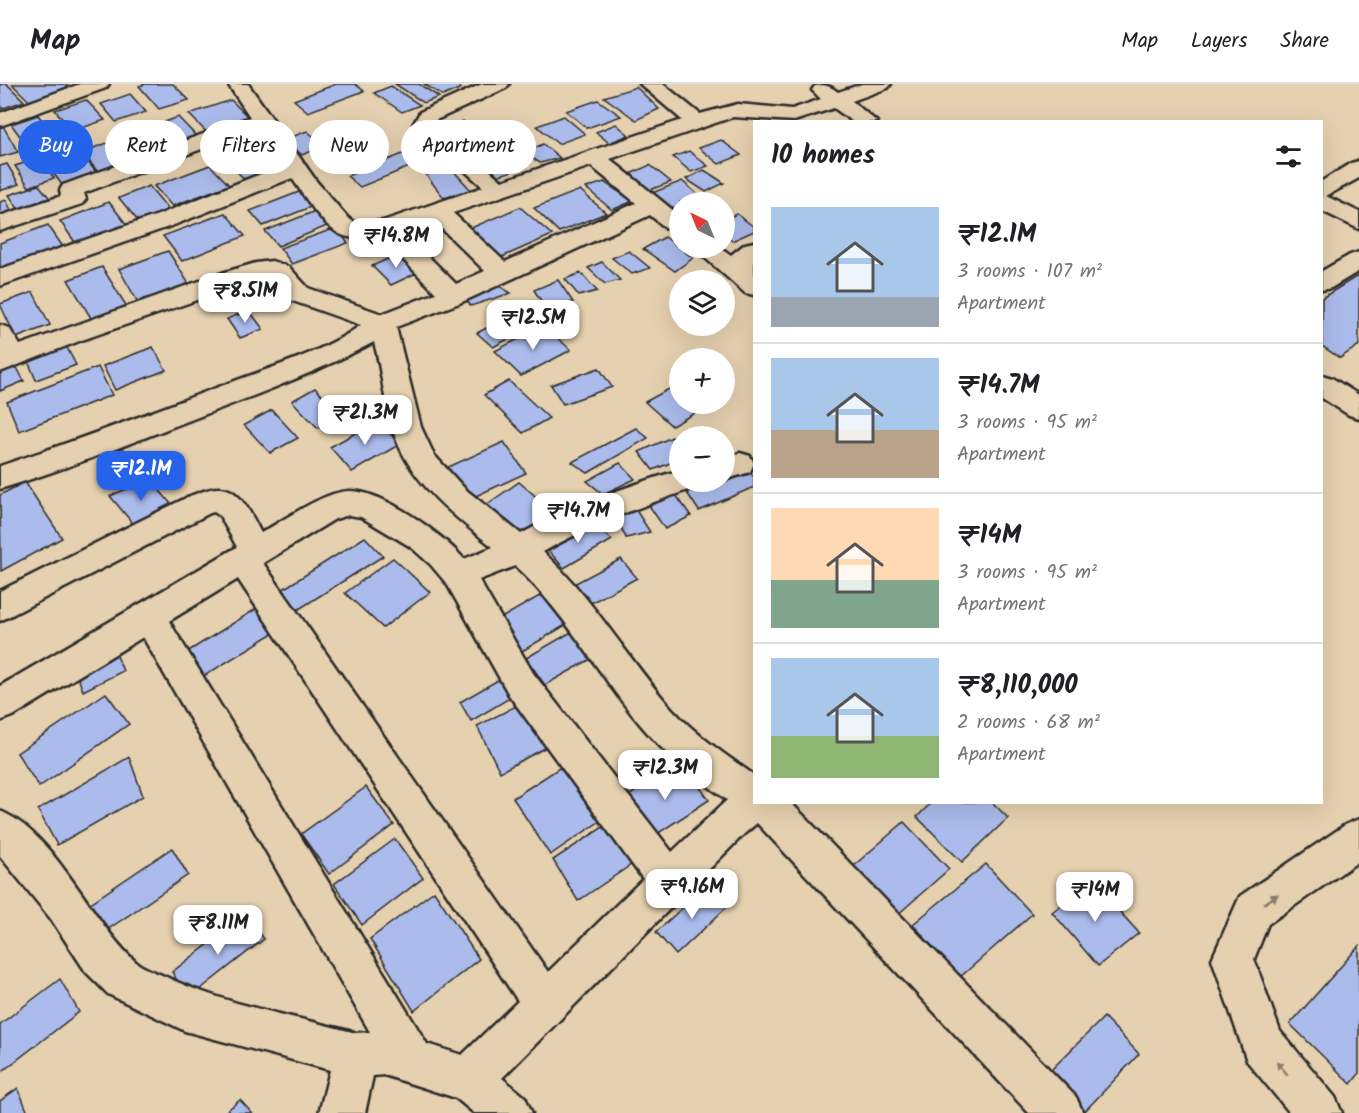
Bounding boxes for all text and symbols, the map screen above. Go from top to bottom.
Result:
text: Map [30,19,81,64]
text: Map [1121,25,1158,58]
text: Layers [1191,25,1247,58]
text: Share [1280,25,1329,58]
chip: Buy [18,120,93,174]
chip: Rent [105,120,188,174]
chip: Filters [200,120,297,174]
chip: New [309,120,389,174]
chip: Apartment [401,120,536,174]
text: 10 homes [771,135,875,177]
icon: filters [1272,140,1305,173]
north arrow [669,192,735,258]
map controls [669,192,735,492]
text: ₹12.1M [957,214,1036,256]
pin: ₹14.8M [347,218,445,269]
text: ₹14.8M [363,221,429,253]
icon: home [819,231,891,303]
text: 3 rooms · 107 m² [957,256,1102,288]
button: layers [669,270,735,336]
pin: ₹8.51M [196,273,294,324]
text: ₹8.51M [212,276,278,308]
text: Apartment [957,288,1046,320]
pin: ₹12.5M [484,300,582,351]
text: ₹12.5M [500,303,566,335]
button: + [669,348,735,414]
text: ₹14.7M [957,365,1040,407]
icon: home [819,382,891,454]
pin: ₹21.3M [316,395,414,446]
text: ₹21.3M [332,398,398,430]
text: 3 rooms · 95 m² [957,407,1097,439]
button: − [669,426,735,492]
text: Apartment [957,439,1046,471]
pin: ₹12.1M [92,451,190,502]
text: ₹12.1M [111,454,172,486]
pin: ₹14.7M [529,493,627,544]
text: ₹14.7M [546,496,610,528]
text: ₹14M [957,515,1021,557]
icon: home [819,532,891,604]
text: 3 rooms · 95 m² [957,557,1097,589]
text: Apartment [957,589,1046,621]
text: ₹8,110,000 [957,665,1078,707]
icon: home [819,682,891,754]
text: 2 rooms · 68 m² [957,707,1100,739]
text: Apartment [957,739,1046,771]
pin: ₹12.3M [616,750,714,801]
text: ₹12.3M [632,753,698,785]
pin: ₹9.16M [643,869,741,920]
text: ₹9.16M [660,872,724,904]
pin: ₹14M [1059,872,1131,923]
text: ₹14M [1070,875,1120,907]
one-way arrow [1263,893,1279,905]
pin: ₹8.11M [169,905,267,956]
text: ₹8.11M [187,908,249,940]
one-way arrow [1275,1060,1288,1076]

